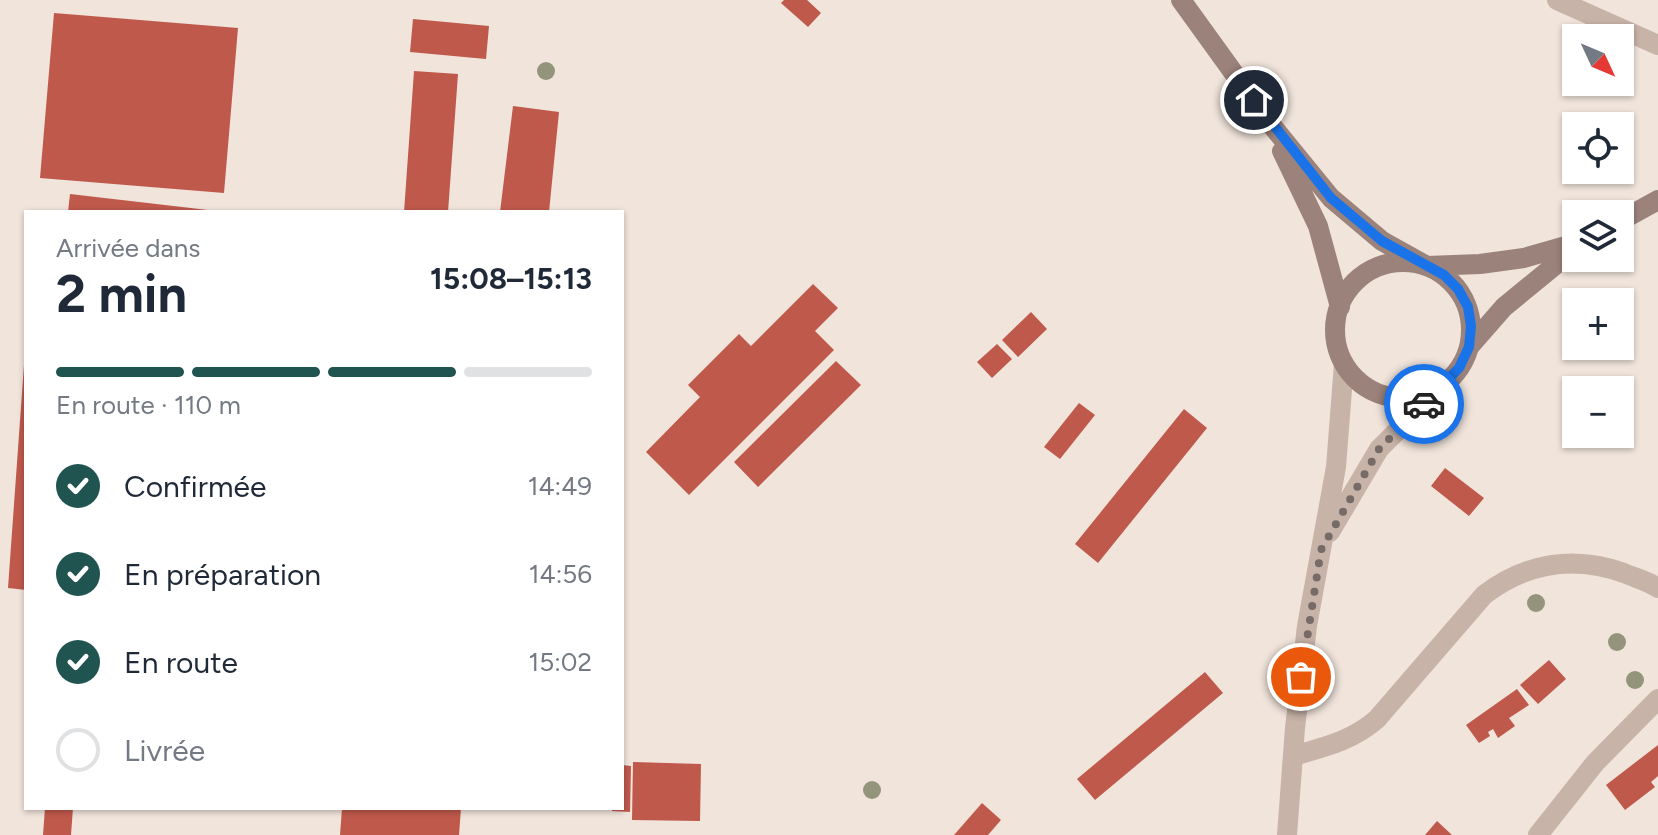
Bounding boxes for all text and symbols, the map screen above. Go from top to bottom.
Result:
north arrow [1562,24,1634,96]
map controls [1562,24,1634,448]
pin [1220,66,1288,134]
icon: home [1232,78,1276,122]
button: locate [1562,112,1634,184]
button: layers [1562,200,1634,272]
text: Arrivée dans [56,232,200,264]
text: 15:08–15:13 [430,260,592,297]
text: 2 min [56,263,187,325]
button: + [1562,288,1634,360]
courier [1384,364,1464,444]
button: − [1562,376,1634,448]
icon: car [1402,382,1446,426]
text: En route · 110 m [56,389,241,421]
icon: check [56,464,100,508]
text: Confirmée [124,468,266,505]
text: 14:49 [528,470,592,502]
icon: check [56,552,100,596]
text: En préparation [124,556,321,593]
text: 14:56 [529,558,592,590]
icon: check [56,640,100,684]
pin [1267,643,1335,711]
text: En route [124,644,238,681]
text: 15:02 [529,646,592,678]
icon: bag [1279,655,1323,699]
text: Livrée [124,732,205,769]

